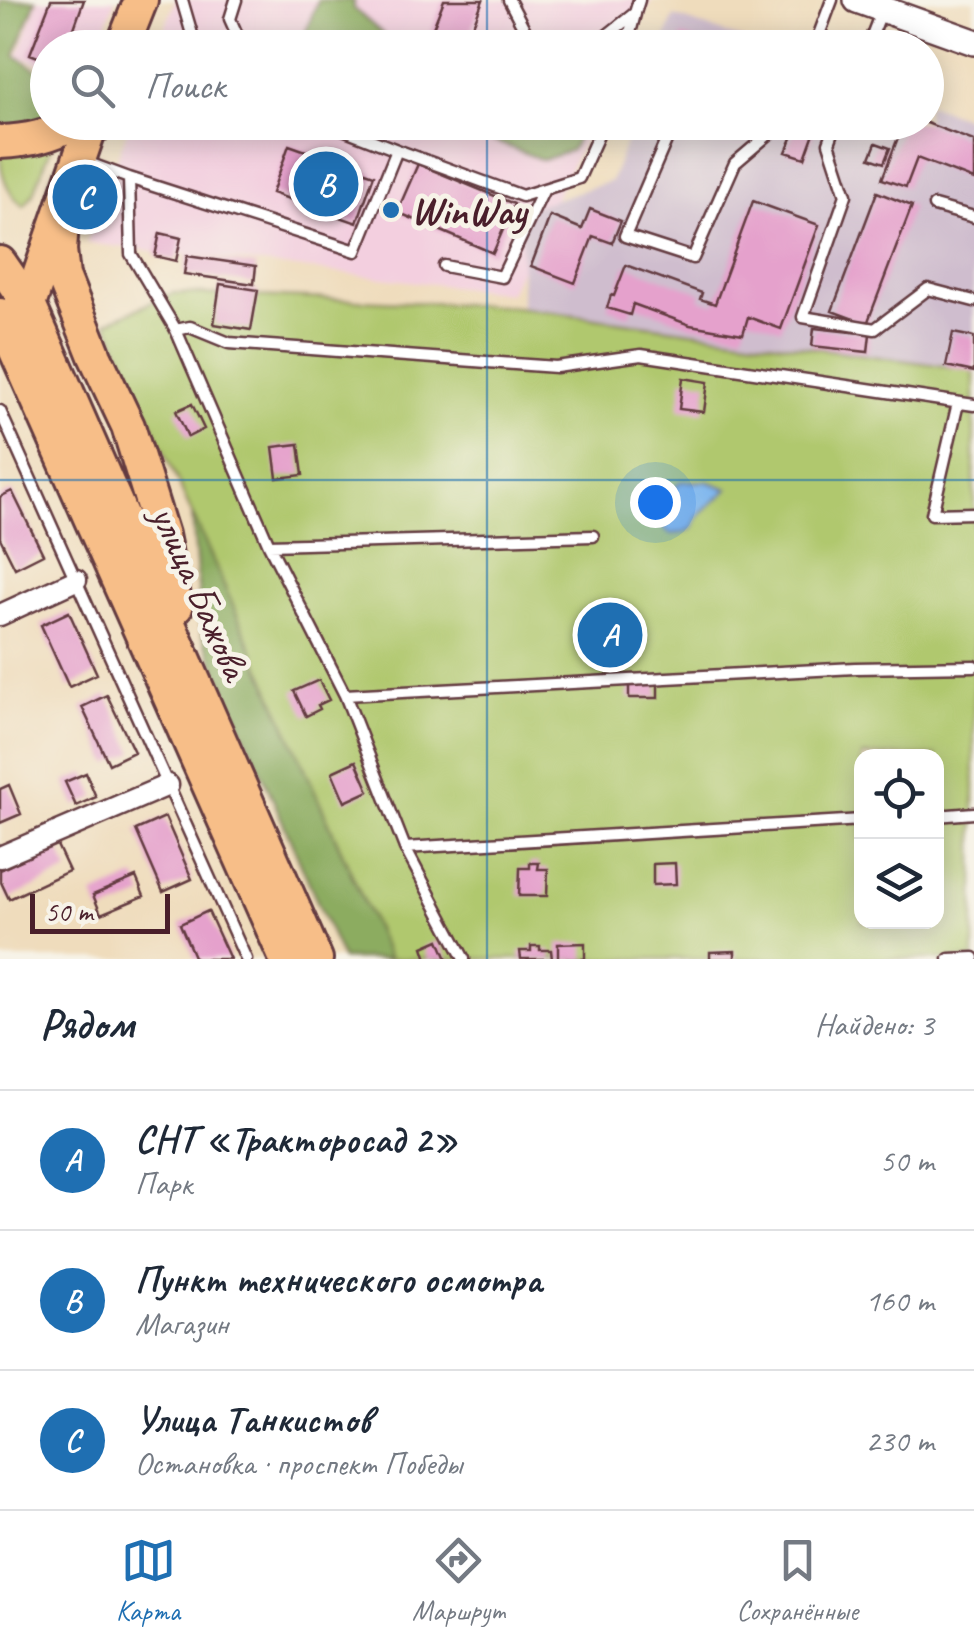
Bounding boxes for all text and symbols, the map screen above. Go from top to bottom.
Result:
search box [30,30,944,140]
icon: search [65,58,120,113]
text: Поиск [145,62,225,109]
pin: B [294,146,358,222]
pin: C [52,160,118,234]
place label: WinWay [411,186,529,236]
marker: WinWay [380,199,402,221]
your location [630,477,681,528]
street label: улица Бажова [139,496,262,690]
pin: A [578,598,642,672]
map controls [854,749,944,929]
button: locate [854,749,944,839]
button: layers [854,839,944,929]
scale bar [30,889,170,934]
text: 50 m [45,894,93,929]
text: Рядом [40,998,134,1051]
text: Найдено: 3 [815,1004,934,1045]
text: СНТ «Тракторосад 2» [135,1116,458,1163]
text: A [64,1140,81,1181]
text: 50 m [880,1140,934,1181]
text: Парк [135,1163,192,1204]
text: Пункт технического осмотра [135,1256,542,1303]
text: B [64,1280,81,1321]
text: 160 m [865,1280,934,1321]
text: Магазин [135,1303,228,1344]
text: Улица Танкистов [135,1396,371,1443]
text: C [65,1420,80,1461]
text: 230 m [865,1420,934,1461]
text: Остановка · проспект Победы [135,1443,462,1484]
tab: Карта [116,1533,180,1628]
tab: Маршрут [412,1533,504,1628]
tab: Сохранённые [736,1533,858,1628]

